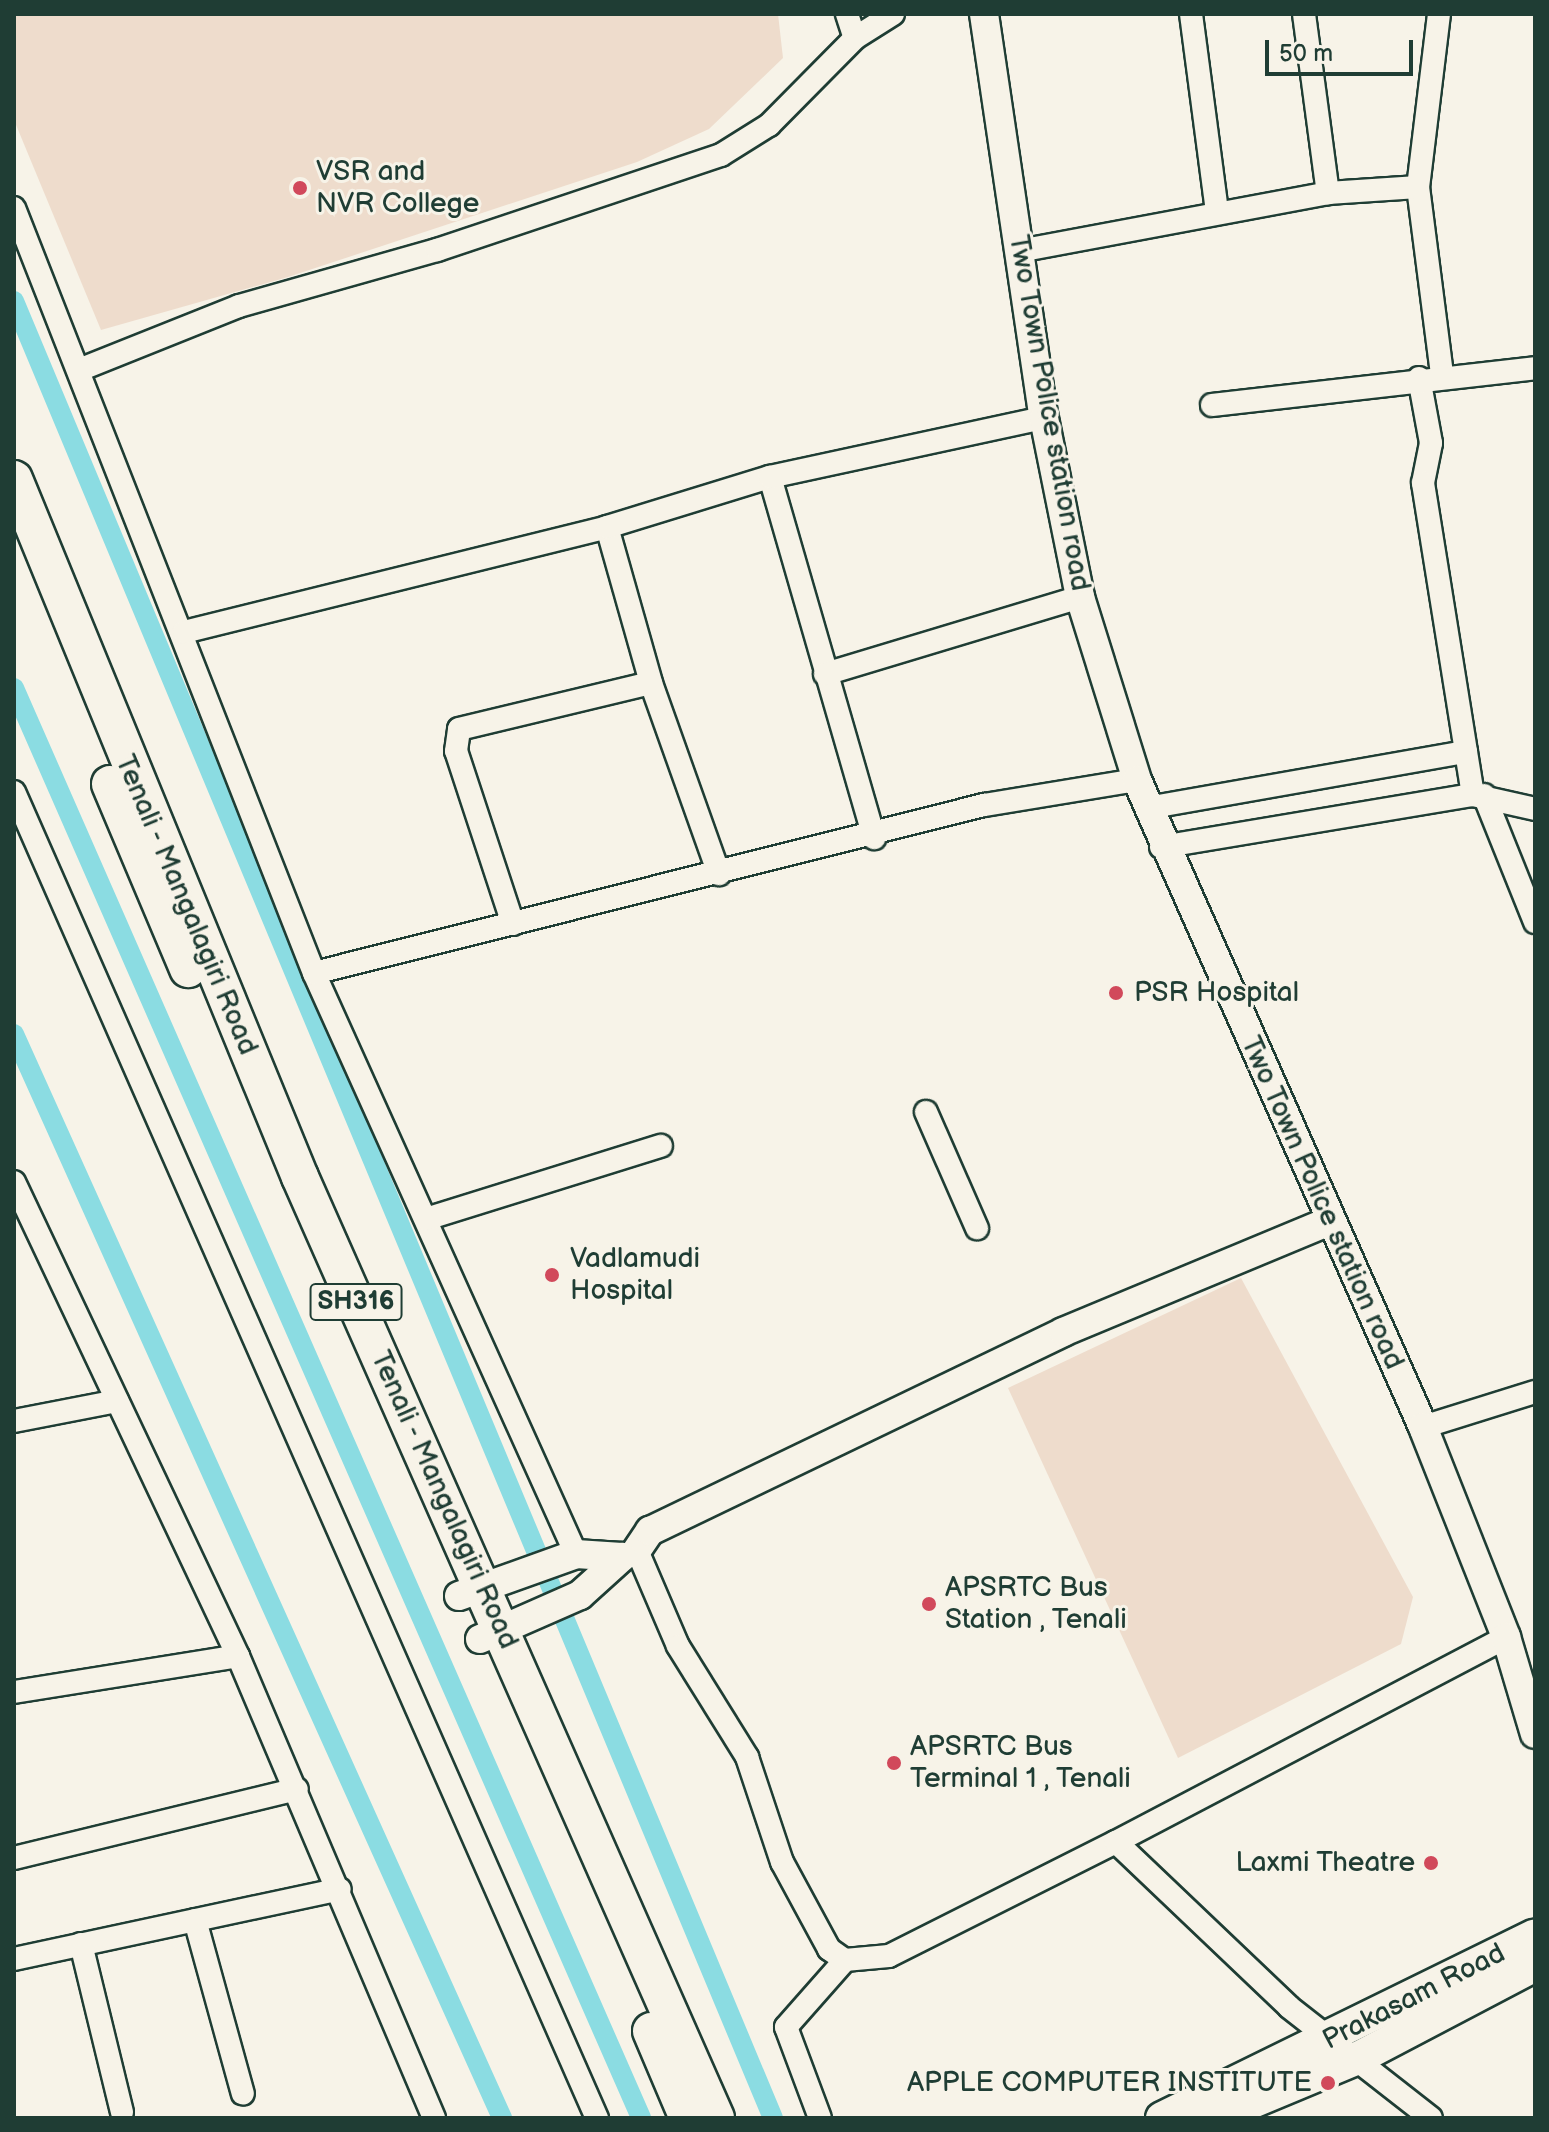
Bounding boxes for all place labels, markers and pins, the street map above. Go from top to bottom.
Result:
place label: VSR and NVR College [316,155,479,221]
marker: VSR and NVR College [291,179,309,197]
place label: PSR Hospital [1134,976,1299,1010]
marker: PSR Hospital [1105,982,1127,1004]
place label: Vadlamudi Hospital [570,1242,700,1308]
marker: Vadlamudi Hospital [541,1264,563,1286]
place label: APSRTC Bus Station , Tenali [945,1571,1128,1637]
marker: APSRTC Bus Station , Tenali [920,1595,938,1613]
place label: APSRTC Bus Terminal 1 , Tenali [910,1730,1132,1796]
marker: APSRTC Bus Terminal 1 , Tenali [885,1754,903,1772]
place label: Laxmi Theatre [1235,1846,1415,1880]
marker: Laxmi Theatre [1422,1854,1440,1872]
place label: APPLE COMPUTER INSTITUTE [907,2066,1312,2100]
marker: APPLE COMPUTER INSTITUTE [1319,2074,1337,2092]

